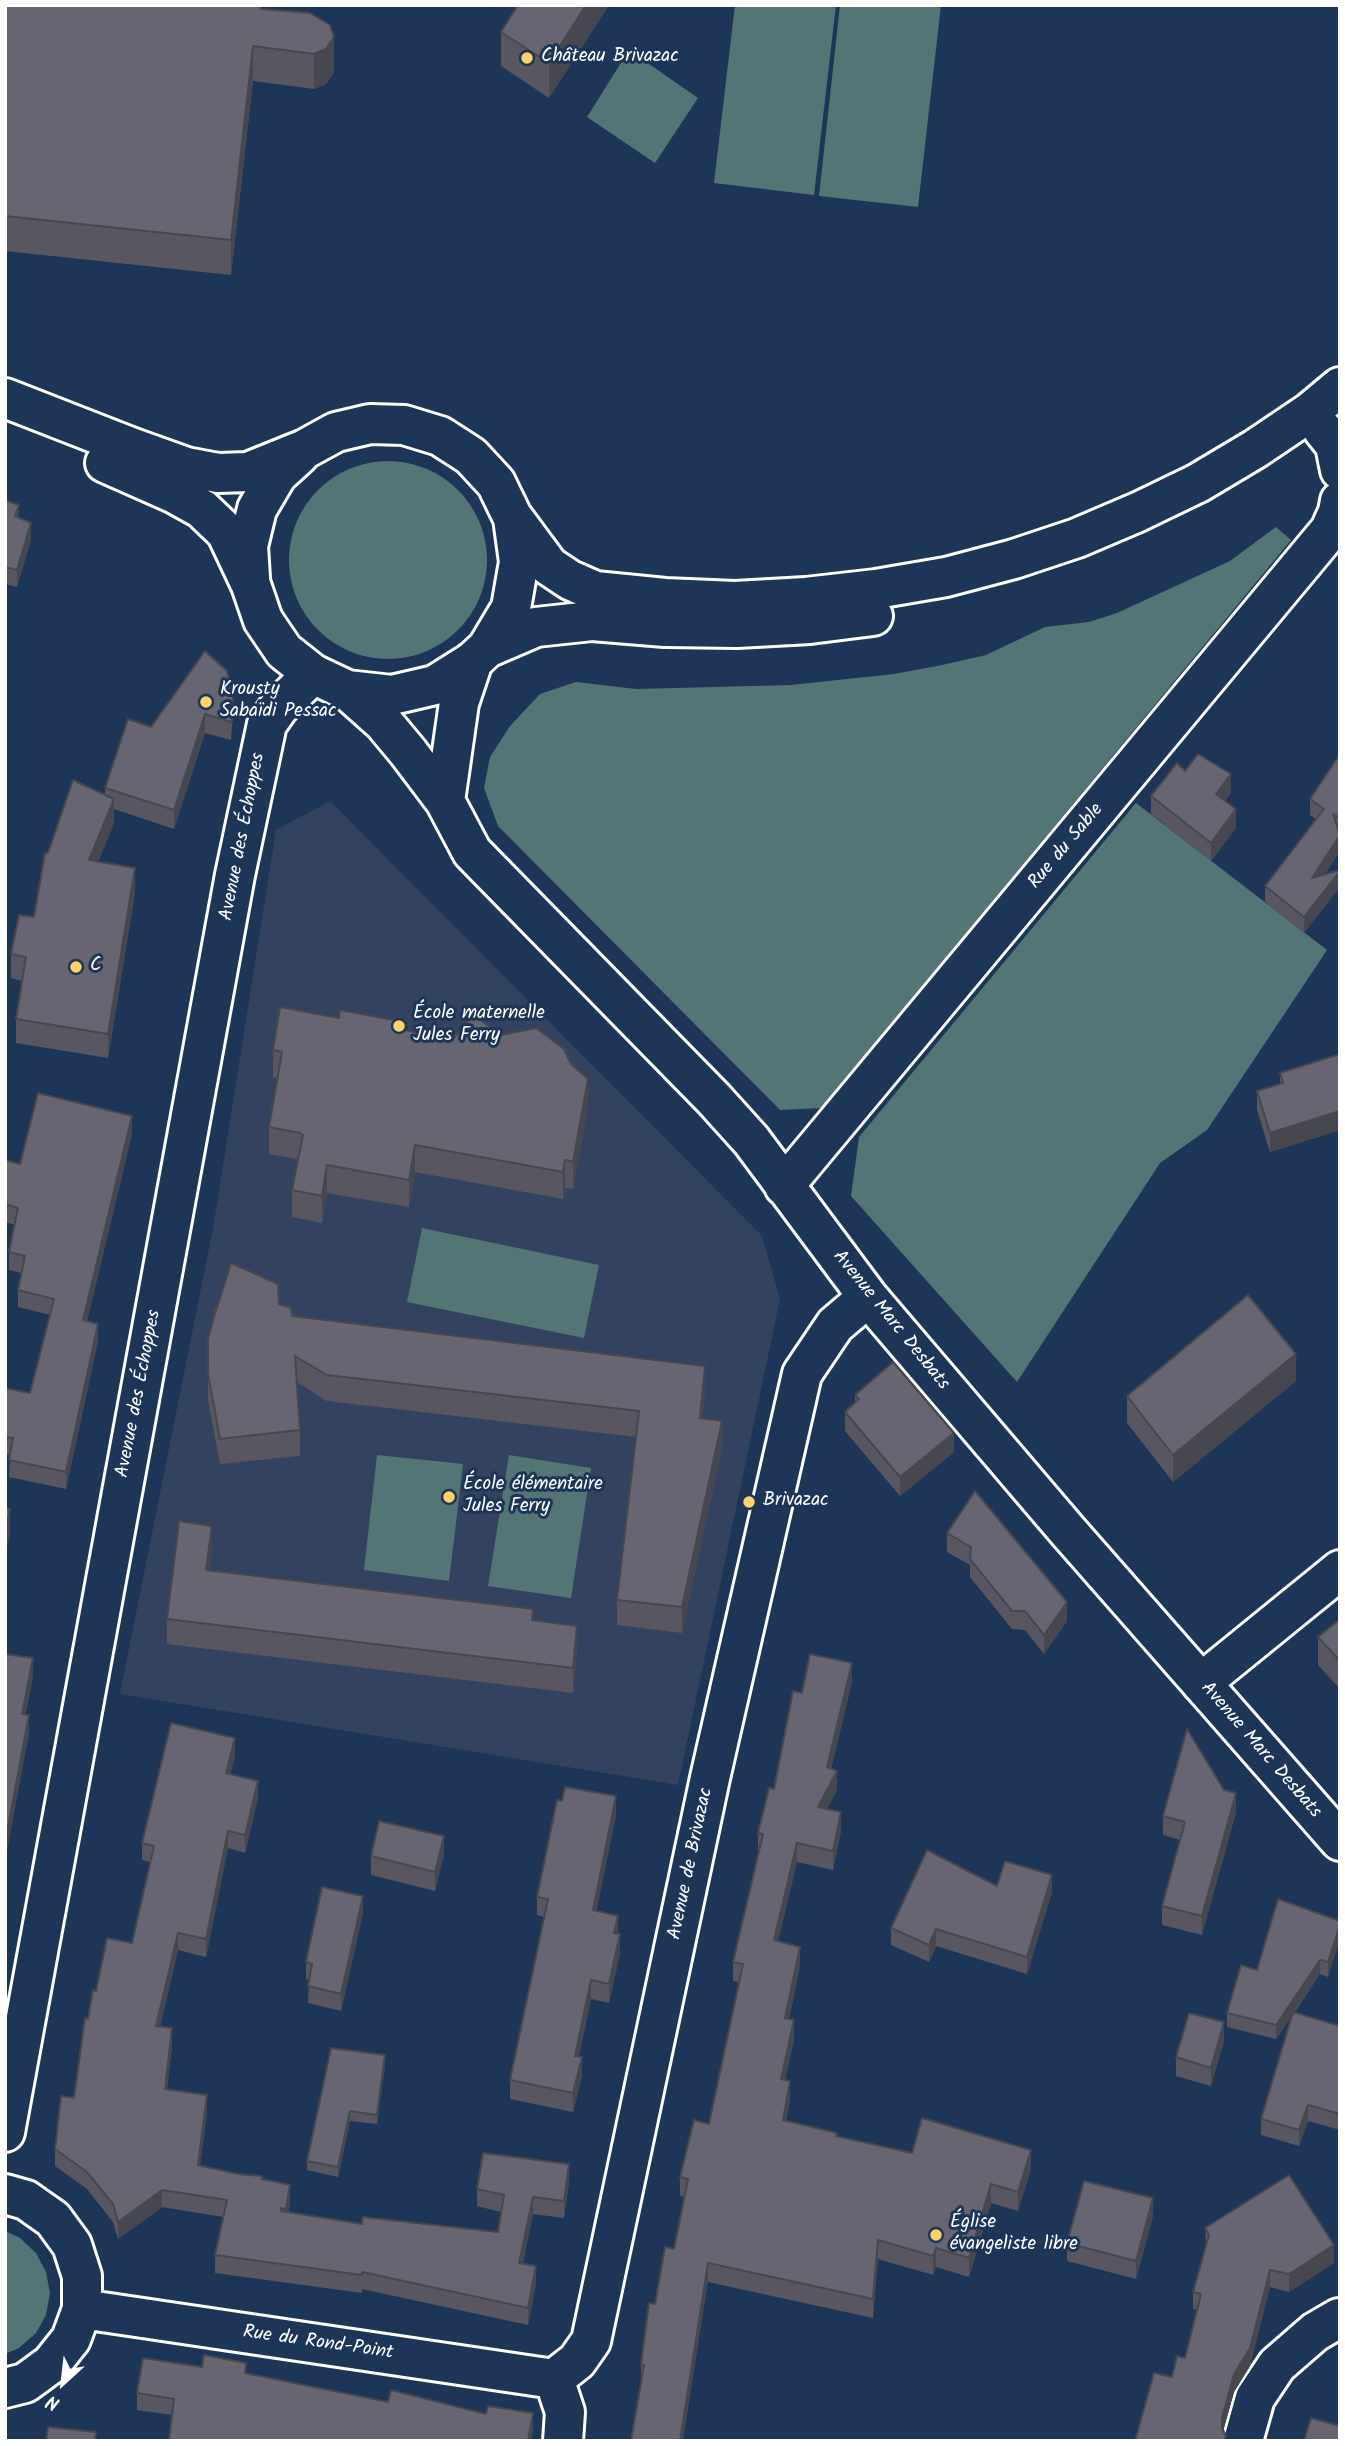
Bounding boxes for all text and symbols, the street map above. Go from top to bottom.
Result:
place label: Château Brivazac [541,47,679,69]
marker: Château Brivazac [519,50,535,66]
place label: Krousty Sabaïdi Pessac [220,680,336,724]
marker: Krousty Sabaïdi Pessac [198,694,214,710]
street label: Avenue des Échoppes [217,751,271,923]
street label: Rue du Sable [1025,800,1109,894]
place label: C [90,956,101,978]
marker: C [68,959,84,975]
place label: École maternelle Jules Ferry [413,1004,545,1048]
marker: École maternelle Jules Ferry [391,1018,407,1034]
street label: Avenue Marc Desbats [827,1247,953,1395]
street label: Avenue des Échoppes [113,1308,167,1480]
place label: École élémentaire Jules Ferry [463,1475,603,1519]
marker: École élémentaire Jules Ferry [441,1489,457,1505]
place label: Brivazac [763,1491,829,1513]
marker: Brivazac [741,1494,757,1510]
street label: Avenue Marc Desbats [1195,1678,1325,1824]
street label: Avenue de Brivazac [665,1786,719,1942]
place label: Église évangeliste libre [950,2213,1078,2257]
marker: Église évangeliste libre [928,2227,944,2243]
street label: Rue du Rond-Point [241,2322,395,2366]
north arrow [28,2348,98,2418]
text: N [41,2386,66,2418]

